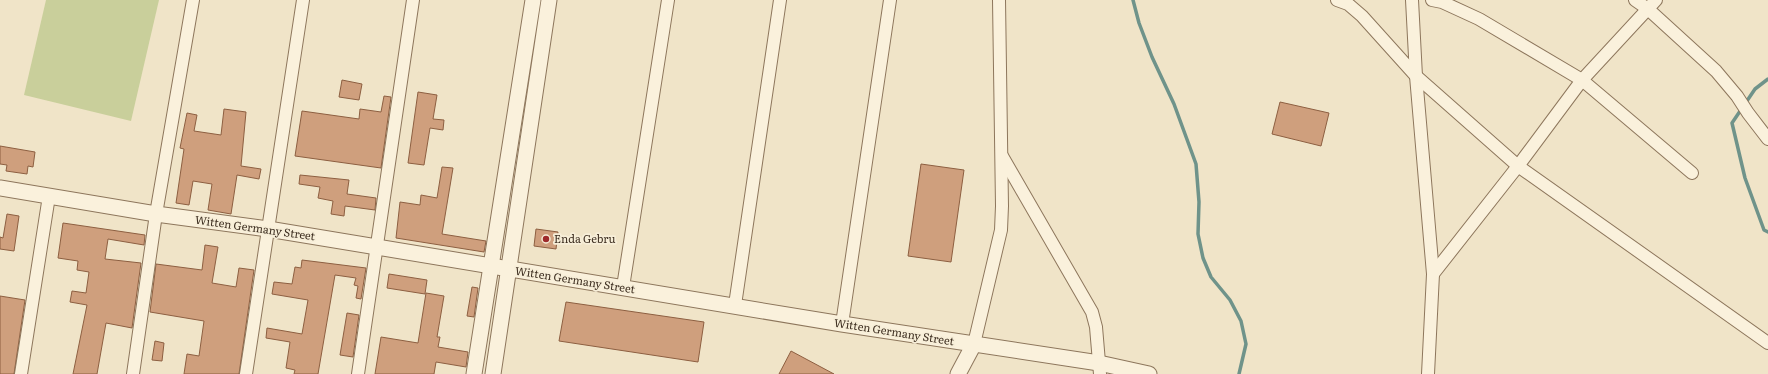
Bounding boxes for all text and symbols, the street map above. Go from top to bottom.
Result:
street label: Witten Germany Street [194,211,317,243]
place label: Enda Gebru [554,230,615,246]
marker: Enda Gebru [541,234,551,244]
street label: Witten Germany Street [514,262,637,296]
street label: Witten Germany Street [833,314,956,348]

